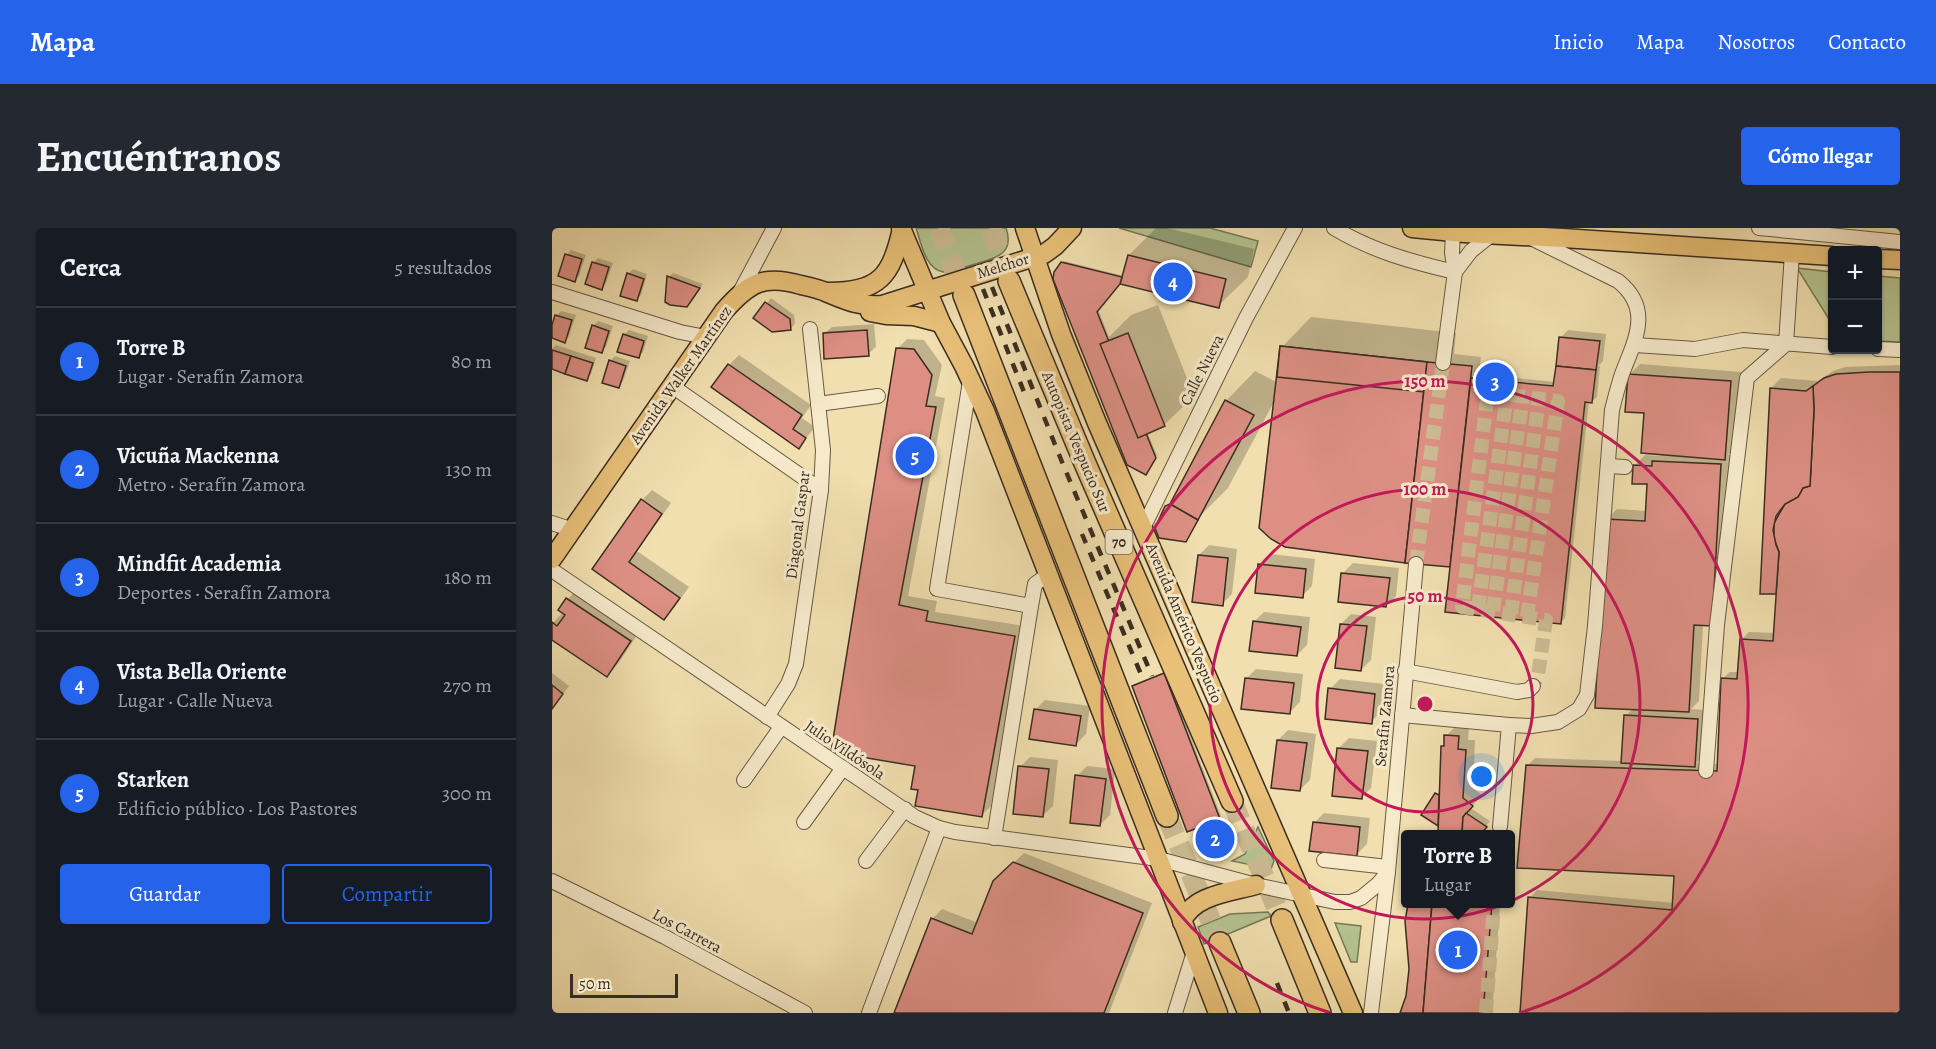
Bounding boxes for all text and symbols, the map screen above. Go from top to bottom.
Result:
text: Mapa [30,23,95,61]
text: Inicio [1553,28,1603,56]
text: Mapa [1636,28,1685,56]
text: Nosotros [1718,28,1795,56]
text: Contacto [1828,28,1906,56]
button: Cómo llegar [1741,127,1900,185]
text: Encuéntranos [36,128,281,185]
map controls [1828,246,1882,354]
button: + [1828,246,1882,300]
street label: Melchor [974,248,1032,284]
text: Cerca [60,250,122,285]
text: 5 resultados [395,254,492,281]
pin: 4 [1154,260,1192,304]
button: − [1828,300,1882,354]
street label: Avenida Walker Martínez [624,301,737,450]
street label: Calle Nueva [1175,330,1230,409]
text: Torre B [117,333,185,363]
text: 1 [76,348,83,375]
text: 80 m [451,348,492,375]
pin: 3 [1476,360,1514,404]
text: Lugar · Serafín Zamora [117,363,304,390]
street label: Autopista Vespucio Sur [1036,367,1116,516]
text: 150 m [1404,369,1446,393]
pin: 5 [896,434,934,478]
text: Vicuña Mackenna [117,441,279,471]
text: 2 [75,456,84,483]
text: 130 m [446,456,492,483]
street label: Diagonal Gaspar [780,470,816,580]
text: Metro · Serafín Zamora [117,471,306,498]
text: 100 m [1404,477,1446,501]
road number: 70 [1106,530,1132,554]
street label: Avenida Américo Vespucio [1140,539,1228,706]
text: Mindfit Academia [117,549,281,579]
text: 3 [75,564,84,591]
text: 180 m [444,564,492,591]
text: Deportes · Serafín Zamora [117,579,331,606]
text: 50 m [1408,584,1442,608]
text: Vista Bella Oriente [117,657,287,687]
street label: Serafín Zamora [1370,664,1400,768]
text: 4 [75,672,84,699]
text: 270 m [443,672,492,699]
text: Lugar · Calle Nueva [117,687,273,714]
centre of rings [1415,694,1435,714]
street label: Julio Vildósola [800,715,890,785]
your location [1467,762,1496,791]
text: Starken [117,765,189,795]
text: 5 [75,780,84,807]
text: 300 m [442,780,492,807]
text: Edificio público · Los Pastores [117,795,358,822]
pin: 2 [1196,816,1234,862]
popup [1401,830,1515,908]
text: Torre B [1424,841,1492,871]
button: Guardar [60,864,270,924]
button: Compartir [282,864,492,924]
text: Lugar [1424,871,1471,898]
street label: Los Carrera [648,903,726,959]
pin: 1 [1438,928,1478,972]
scale bar [570,971,678,998]
text: 50 m [579,973,611,995]

